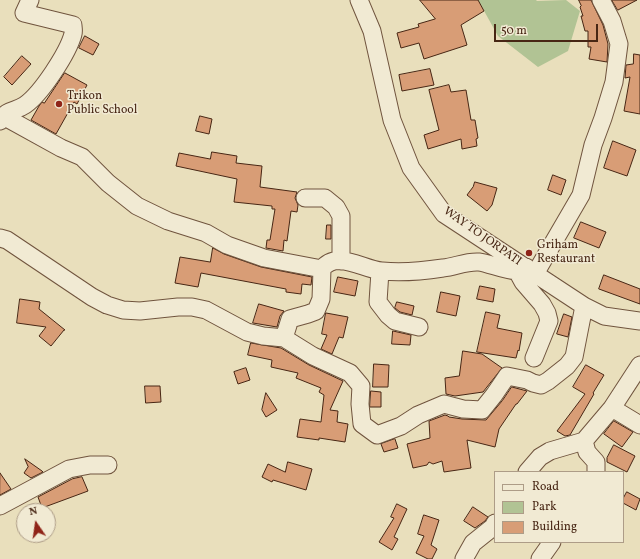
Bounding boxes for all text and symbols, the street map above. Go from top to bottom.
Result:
scale bar [496,16,600,42]
text: 50 m [501,23,527,39]
place label: Trikon Public School [67,90,137,118]
marker: Trikon Public School [54,99,64,109]
street label: WAY TO JORPATI [440,205,524,269]
place label: Griham Restaurant [537,239,595,267]
marker: Griham Restaurant [524,248,534,258]
legend [494,471,624,543]
text: Road [532,479,559,495]
text: Park [532,499,557,515]
north arrow [16,503,56,543]
text: N [28,504,39,520]
text: Building [532,519,577,535]

